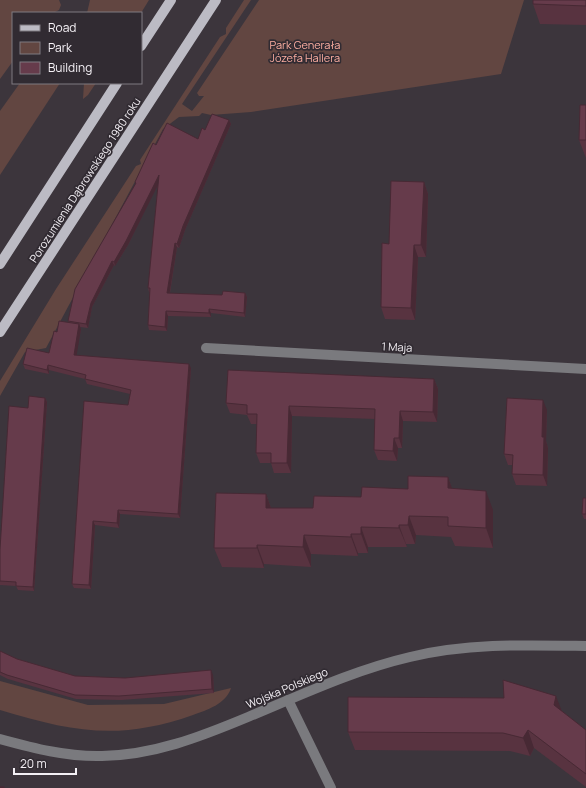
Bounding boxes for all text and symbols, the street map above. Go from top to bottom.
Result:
legend [12,12,142,84]
text: Road [48,19,76,36]
park label: Park Generała Józefa Hallera [270,37,340,65]
text: Park [48,39,73,56]
text: Building [48,59,92,76]
street label: Porozumienia Dąbrowskiego 1980 roku [26,94,144,265]
street label: 1 Maja [381,338,413,355]
street label: Wojska Polskiego [244,663,330,712]
scale bar [14,750,76,776]
text: 20 m [20,755,47,772]

